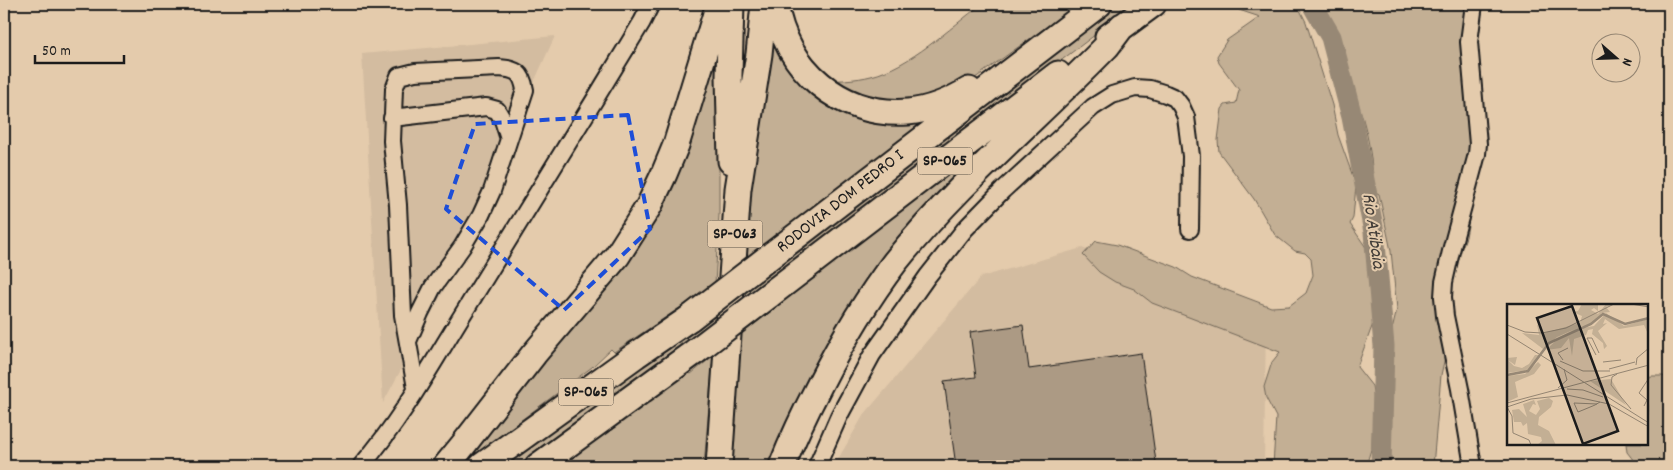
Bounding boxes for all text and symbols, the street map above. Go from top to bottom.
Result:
scale bar [35,32,124,64]
north arrow [1590,32,1640,82]
text: 50 m [42,41,71,63]
text: N [1616,55,1637,69]
street label: RODOVIA DOM PEDRO I [772,144,910,260]
road number: SP-065 [918,148,972,175]
water label: Rio Atibaia [1353,192,1391,272]
road number: SP-063 [708,220,762,248]
inset map [1507,304,1648,445]
road number: SP-065 [558,378,614,406]

